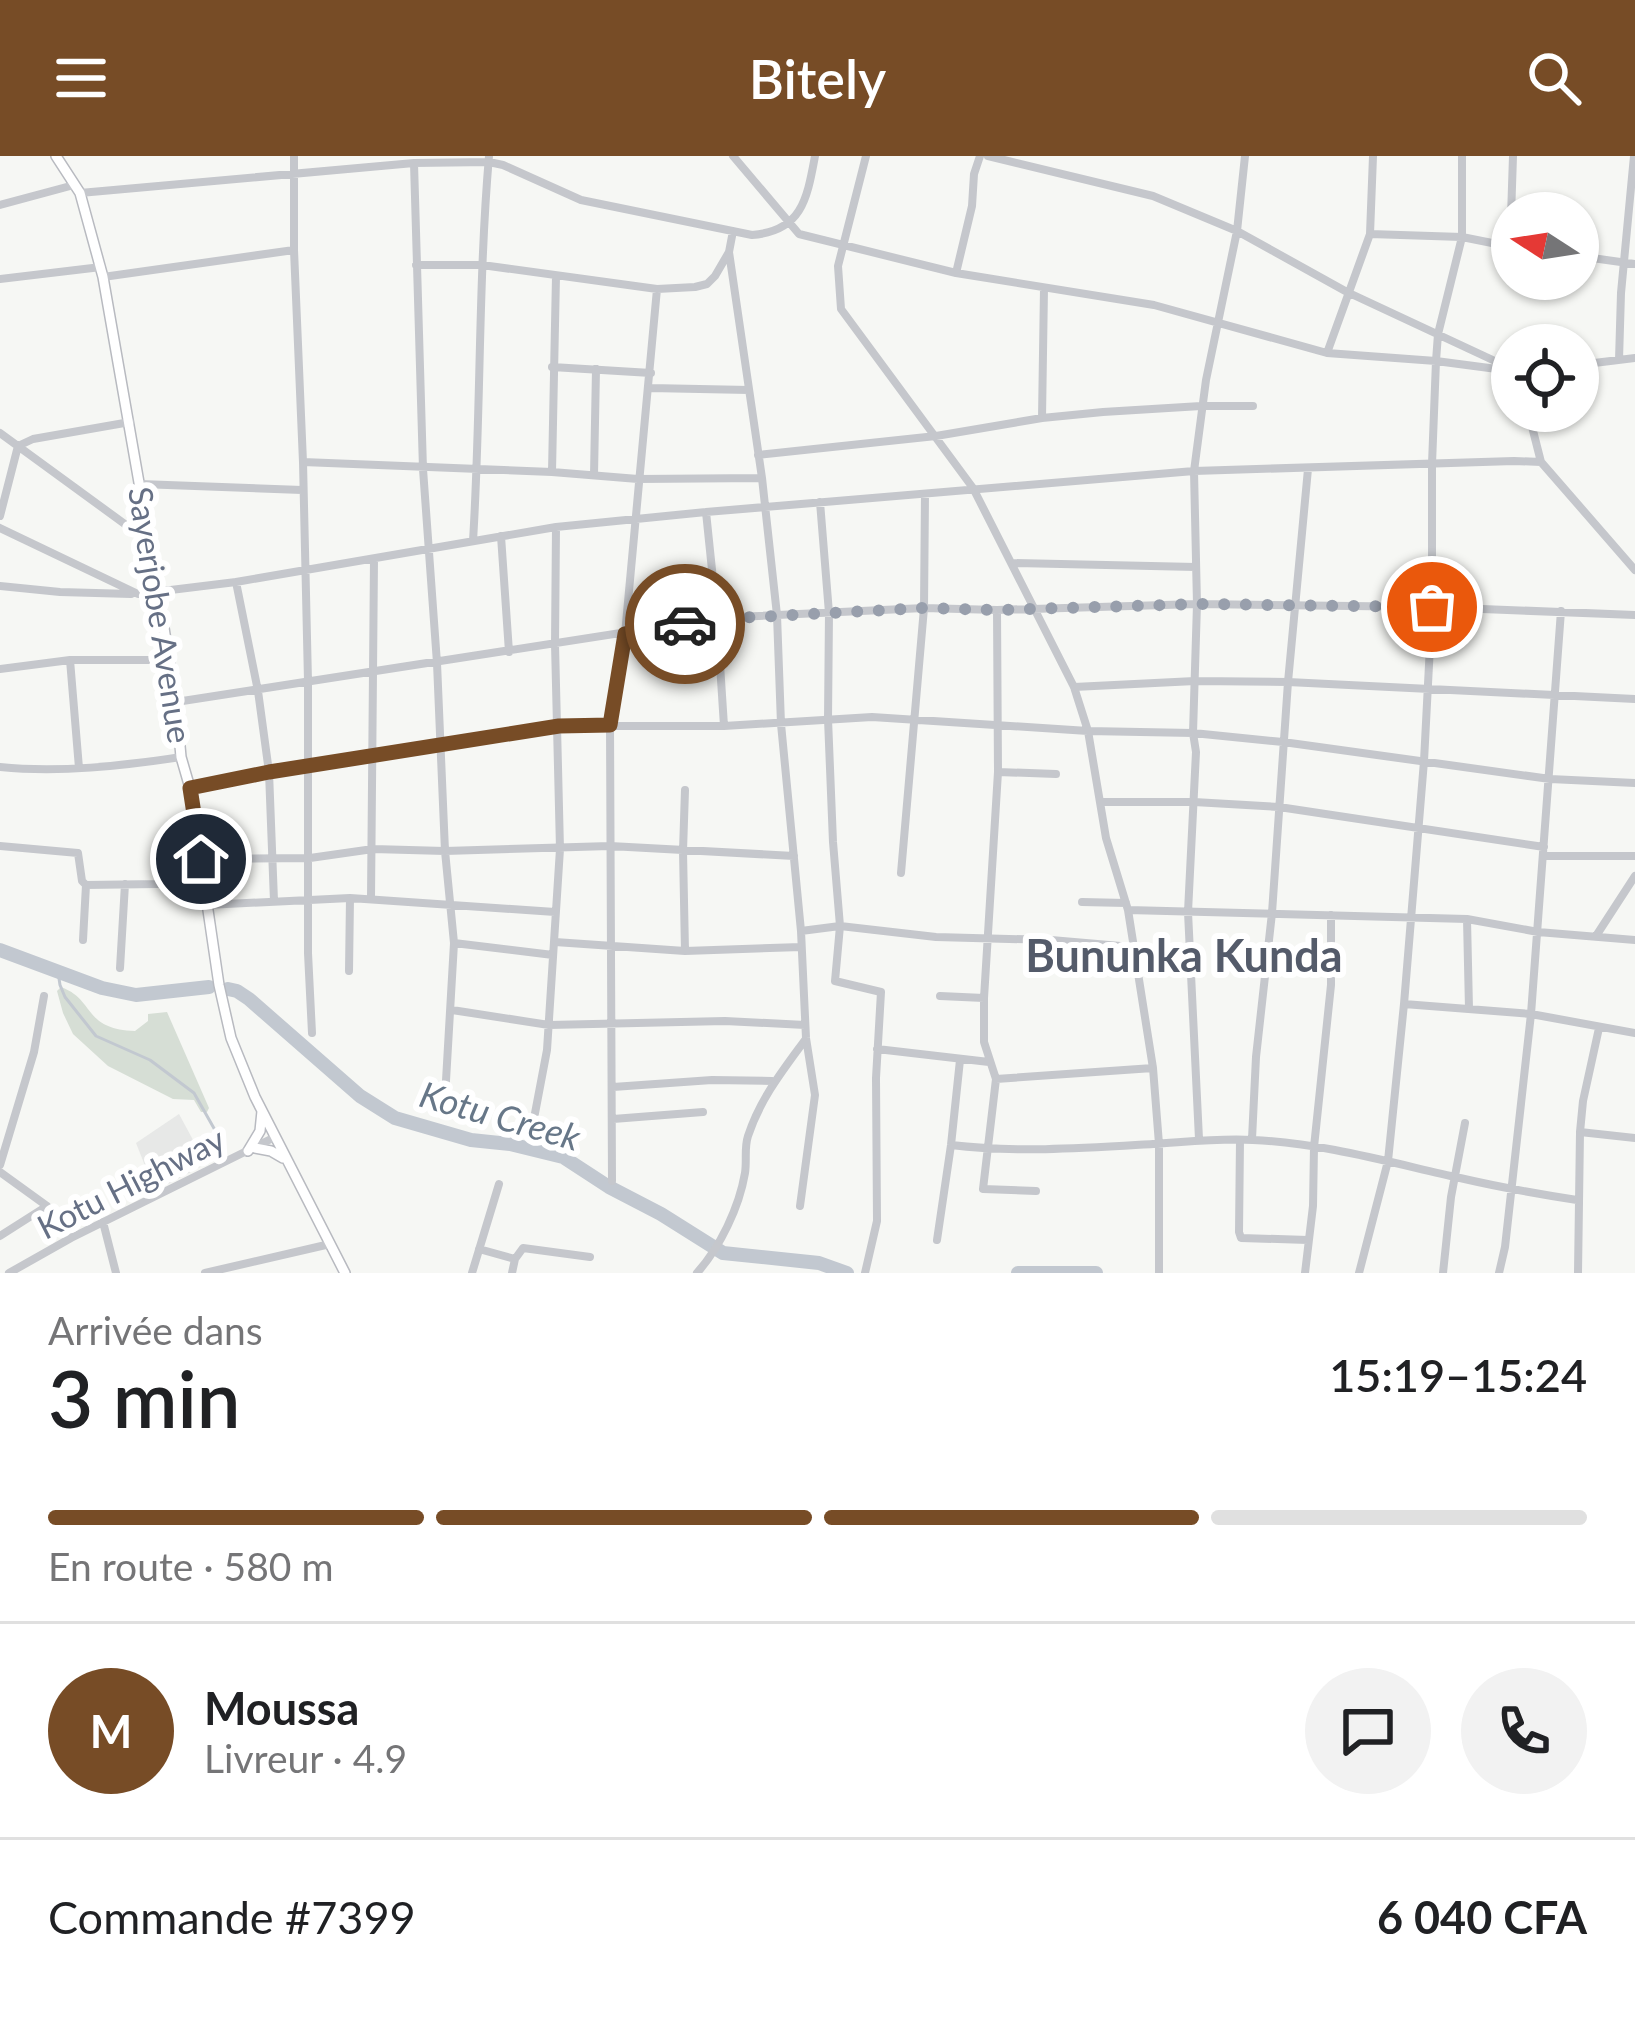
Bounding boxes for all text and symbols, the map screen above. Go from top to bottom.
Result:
icon: menu [48,45,114,111]
icon: search [1521,45,1587,111]
text: Bitely [749,46,886,111]
north arrow [1491,192,1599,300]
map controls [1491,192,1599,432]
button: locate [1491,324,1599,432]
street label: Sayerjobe Avenue [121,484,201,746]
pin [1381,556,1483,658]
courier [625,564,745,684]
icon: bag [1399,574,1465,640]
icon: car [652,591,718,657]
pin [150,808,252,910]
icon: home [168,826,234,892]
district label: Bununka Kunda [1025,928,1343,982]
water label: Kotu Creek [415,1071,586,1159]
street label: Kotu Highway [30,1118,231,1246]
text: Arrivée dans [48,1307,263,1353]
text: 15:19–15:24 [1329,1348,1587,1402]
text: 3 min [48,1351,241,1445]
text: En route · 580 m [48,1543,333,1589]
button: chat [1305,1668,1431,1794]
button: phone [1461,1668,1587,1794]
text: Moussa [204,1681,359,1735]
text: M [90,1704,132,1758]
text: Livreur · 4.9 [204,1735,407,1781]
text: Commande #7399 [48,1890,416,1944]
text: 6 040 CFA [1377,1890,1587,1944]

